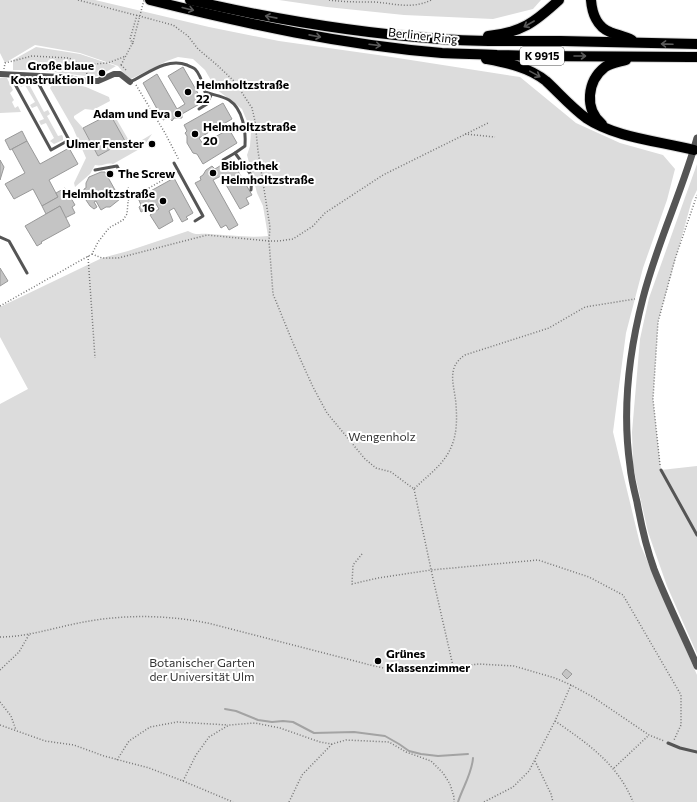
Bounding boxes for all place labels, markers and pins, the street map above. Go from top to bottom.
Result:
place label: Große blaue Konstruktion II [10,58,94,86]
marker: Große blaue Konstruktion II [97,68,107,78]
place label: Helmholtzstraße 22 [196,77,289,105]
marker: Helmholtzstraße 22 [183,87,193,97]
place label: Adam und Eva [93,106,170,120]
marker: Adam und Eva [173,109,183,119]
place label: Helmholtzstraße 20 [203,119,296,147]
marker: Helmholtzstraße 20 [190,129,200,139]
place label: Ulmer Fenster [66,136,144,150]
marker: Ulmer Fenster [147,139,157,149]
place label: Bibliothek Helmholtzstraße [221,158,314,186]
place label: The Screw [118,166,175,180]
marker: Bibliothek Helmholtzstraße [208,168,218,178]
marker: The Screw [105,169,115,179]
place label: Helmholtzstraße 16 [62,186,155,214]
marker: Helmholtzstraße 16 [158,196,168,206]
place label: Grünes Klassenzimmer [386,646,470,674]
marker: Grünes Klassenzimmer [373,656,383,666]

